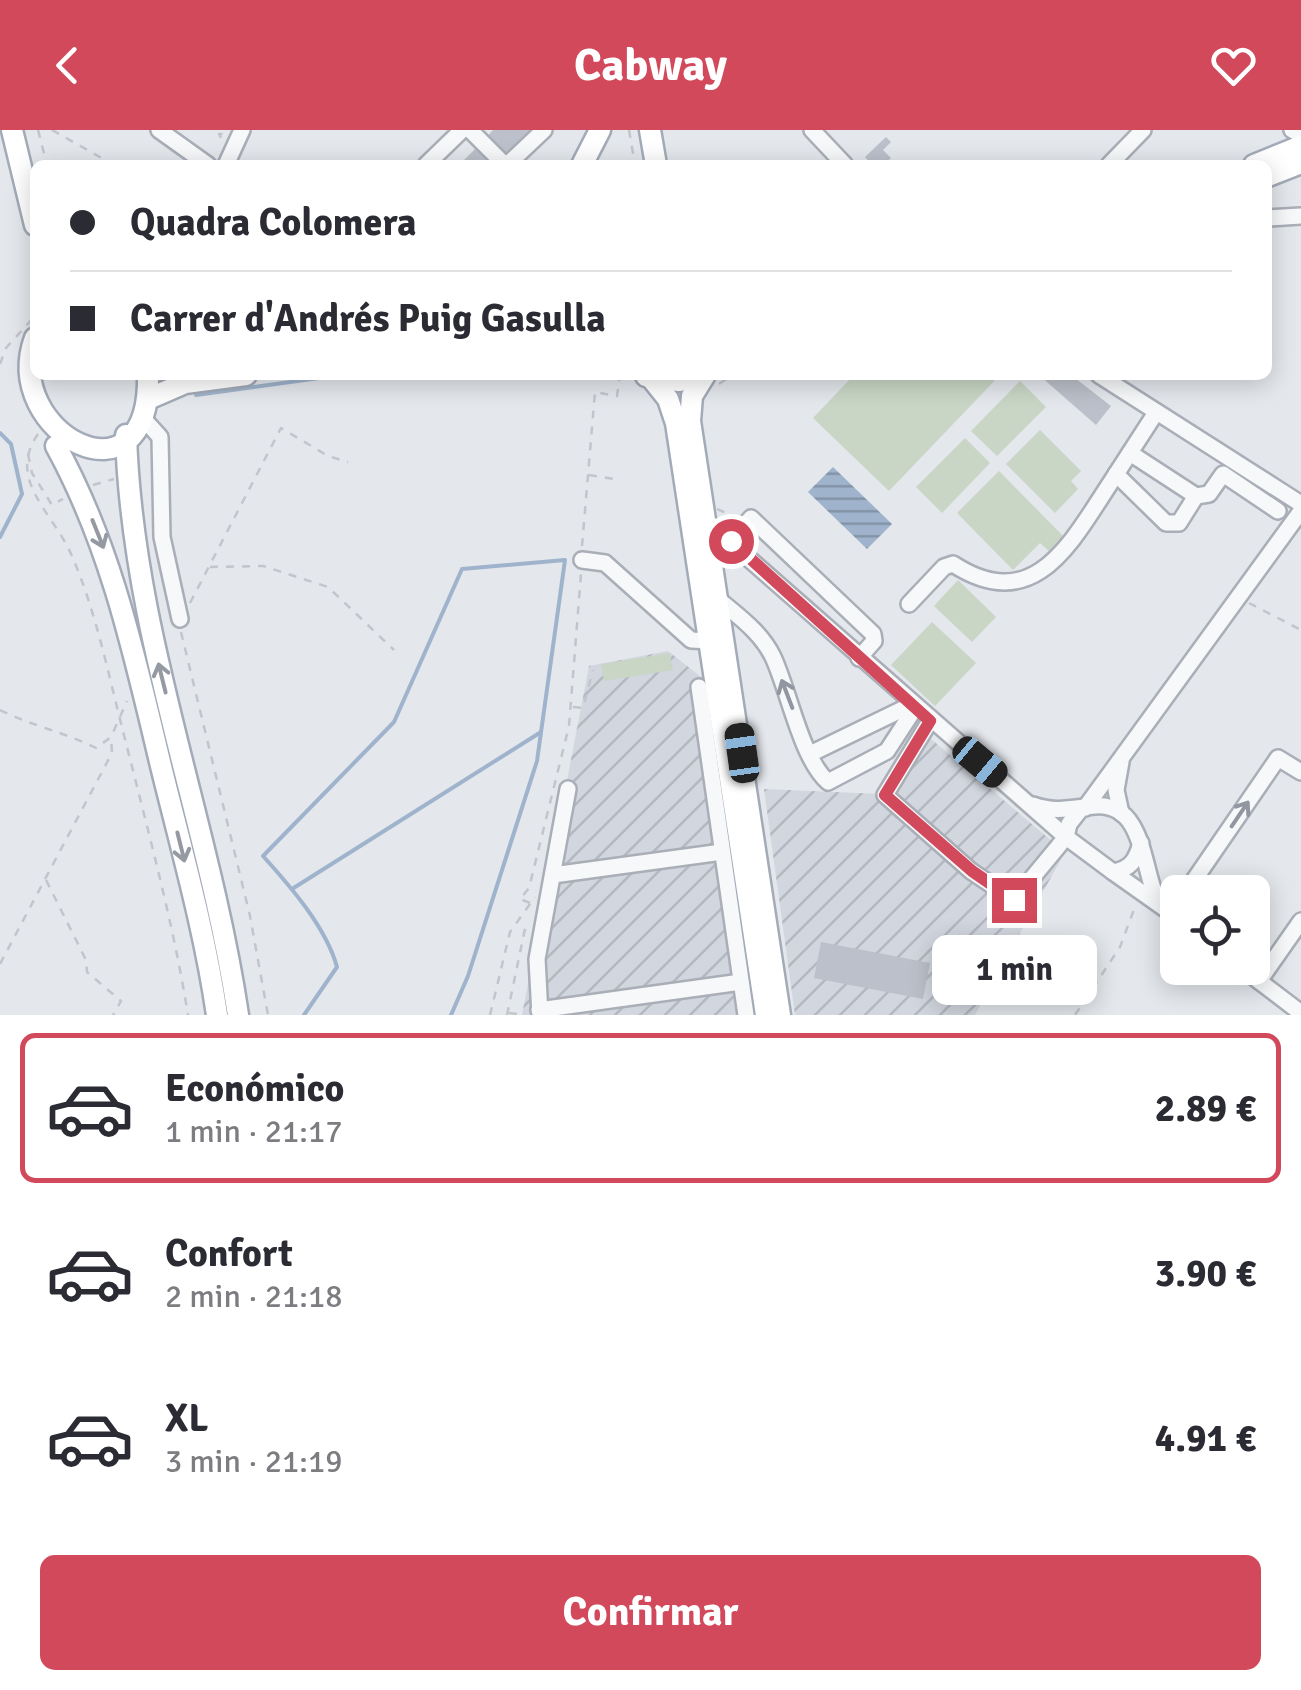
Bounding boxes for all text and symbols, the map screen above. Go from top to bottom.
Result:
icon: back [40,38,95,93]
text: Cabway [574,38,727,93]
icon: heart [1206,38,1261,93]
text: Quadra Colomera [130,199,417,246]
text: Carrer d'Andrés Puig Gasulla [130,295,606,342]
one-way arrow [90,518,108,548]
route start [709,519,754,564]
one-way arrow [152,663,170,695]
one-way arrow [777,679,795,710]
car [723,721,761,785]
car [947,731,1013,793]
one-way arrow [1229,801,1250,829]
one-way arrow [173,831,192,862]
map controls [1160,875,1270,985]
button: locate [1160,875,1270,985]
route end [992,878,1037,923]
callout: 1 min [932,935,1096,1005]
text: 1 min [976,950,1053,989]
icon: car [45,1063,135,1153]
text: Económico [165,1065,344,1112]
text: 2.89 € [1155,1085,1256,1132]
text: 1 min · 21:17 [165,1112,343,1151]
icon: car [45,1228,135,1318]
text: Confort [165,1230,293,1277]
text: 3.90 € [1155,1250,1256,1297]
text: 2 min · 21:18 [165,1277,343,1316]
icon: car [45,1393,135,1483]
text: XL [165,1395,208,1442]
text: 4.91 € [1155,1415,1256,1462]
text: 3 min · 21:19 [165,1442,343,1481]
button: Confirmar [40,1555,1261,1670]

